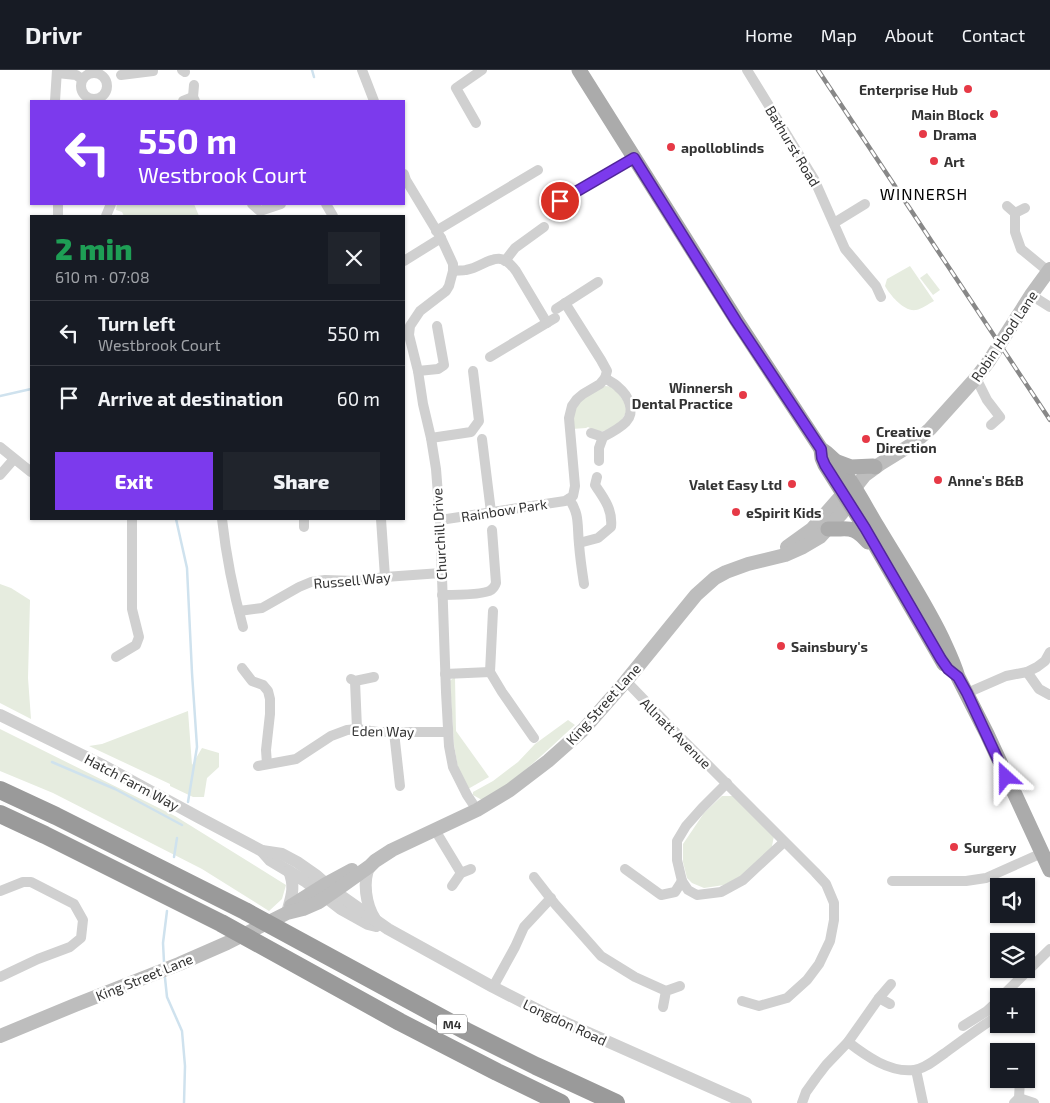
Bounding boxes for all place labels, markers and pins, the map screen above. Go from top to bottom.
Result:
place label: Enterprise Hub [859,81,958,98]
marker: Enterprise Hub [962,83,974,95]
place label: Main Block [911,106,984,123]
marker: Main Block [988,108,1000,120]
place label: Drama [933,126,977,143]
marker: Drama [917,128,929,140]
place label: apolloblinds [681,139,764,156]
marker: apolloblinds [665,141,677,153]
place label: Art [944,153,965,170]
marker: Art [928,155,940,167]
pin [539,180,581,222]
place label: Winnersh Dental Practice [632,379,733,412]
marker: Winnersh Dental Practice [737,389,749,401]
place label: Creative Direction [876,423,937,456]
marker: Creative Direction [860,433,872,445]
place label: Anne's B&B [948,472,1024,489]
marker: Anne's B&B [932,474,944,486]
place label: Valet Easy Ltd [689,476,782,493]
marker: Valet Easy Ltd [786,478,798,490]
place label: eSpirit Kids [746,504,822,521]
marker: eSpirit Kids [730,506,742,518]
place label: Sainsbury's [791,638,868,655]
marker: Sainsbury's [775,640,787,652]
place label: Surgery [964,839,1016,856]
marker: Surgery [948,841,960,853]

